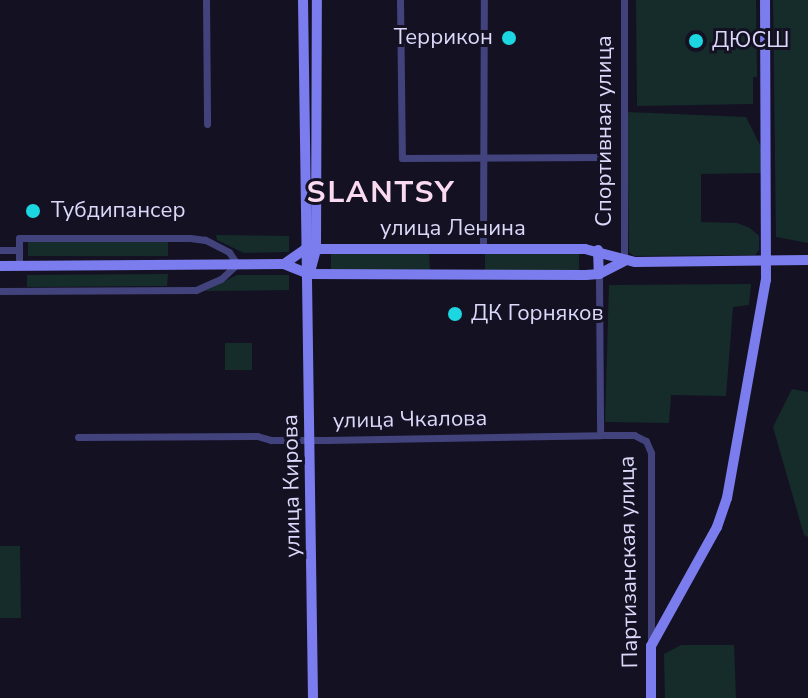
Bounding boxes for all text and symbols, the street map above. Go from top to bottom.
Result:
place label: Террикон [394,25,493,51]
place label: ДЮСШ [712,28,789,54]
marker: Террикон [500,29,518,47]
marker: ДЮСШ [687,32,705,50]
street label: Спортивная улица [592,35,618,227]
district label: SLANTSY [307,175,455,211]
place label: Тубдипансер [51,198,186,224]
marker: Тубдипансер [22,200,44,222]
street label: улица Ленина [380,216,526,242]
place label: ДК Горняков [471,301,603,327]
marker: ДК Горняков [446,305,464,323]
street label: улица Чкалова [333,405,487,435]
street label: улица Кирова [278,414,306,558]
street label: Партизанская улица [614,456,644,668]

